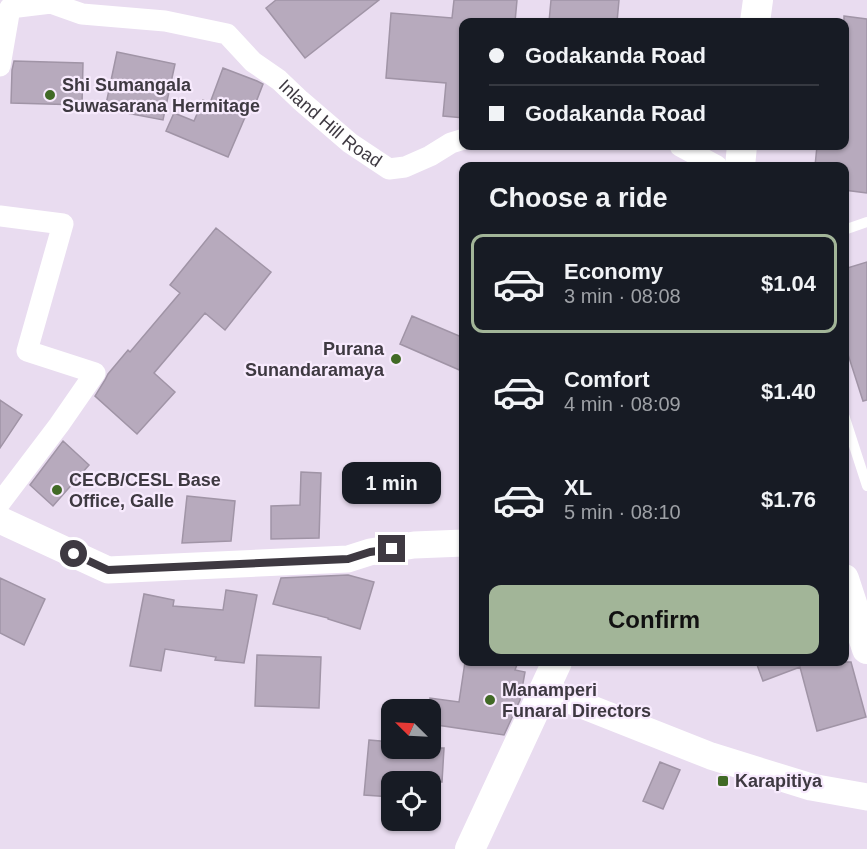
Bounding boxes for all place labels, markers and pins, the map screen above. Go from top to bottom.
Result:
place label: Shi Sumangala Suwasarana Hermitage [62,75,260,116]
marker: Shi Sumangala Suwasarana Hermitage [43,88,57,102]
place label: Purana Sunandaramaya [245,339,385,380]
marker: Purana Sunandaramaya [389,352,403,366]
place label: CECB/CESL Base Office, Galle [69,470,221,511]
marker: CECB/CESL Base Office, Galle [50,483,64,497]
place label: Manamperi Funaral Directors [502,680,651,721]
marker: Manamperi Funaral Directors [483,693,497,707]
place label: Karapitiya [735,771,823,791]
marker: Karapitiya [716,774,730,788]

